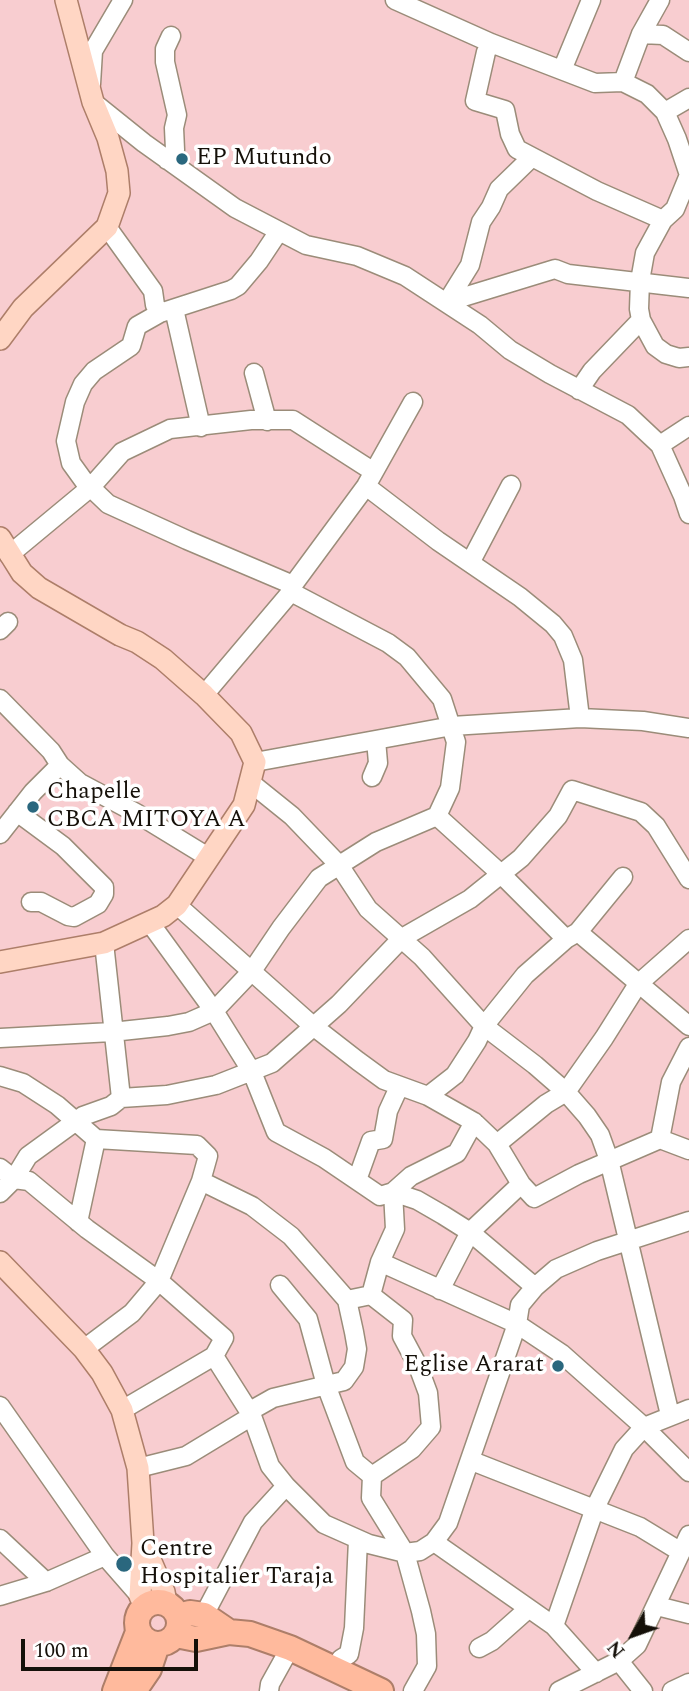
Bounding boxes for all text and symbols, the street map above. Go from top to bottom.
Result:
place label: EP Mutundo [196,145,332,173]
marker: EP Mutundo [174,151,190,167]
place label: Chapelle CBCA MITOYA A [47,779,245,835]
marker: Chapelle CBCA MITOYA A [25,799,41,815]
place label: Eglise Ararat [403,1352,544,1380]
marker: Eglise Ararat [550,1358,566,1374]
place label: Centre Hospitalier Taraja [140,1536,333,1592]
marker: Centre Hospitalier Taraja [114,1554,134,1574]
north arrow [598,1600,668,1670]
scale bar [24,1624,201,1668]
text: N [600,1634,633,1664]
text: 100 m [34,1635,89,1667]

